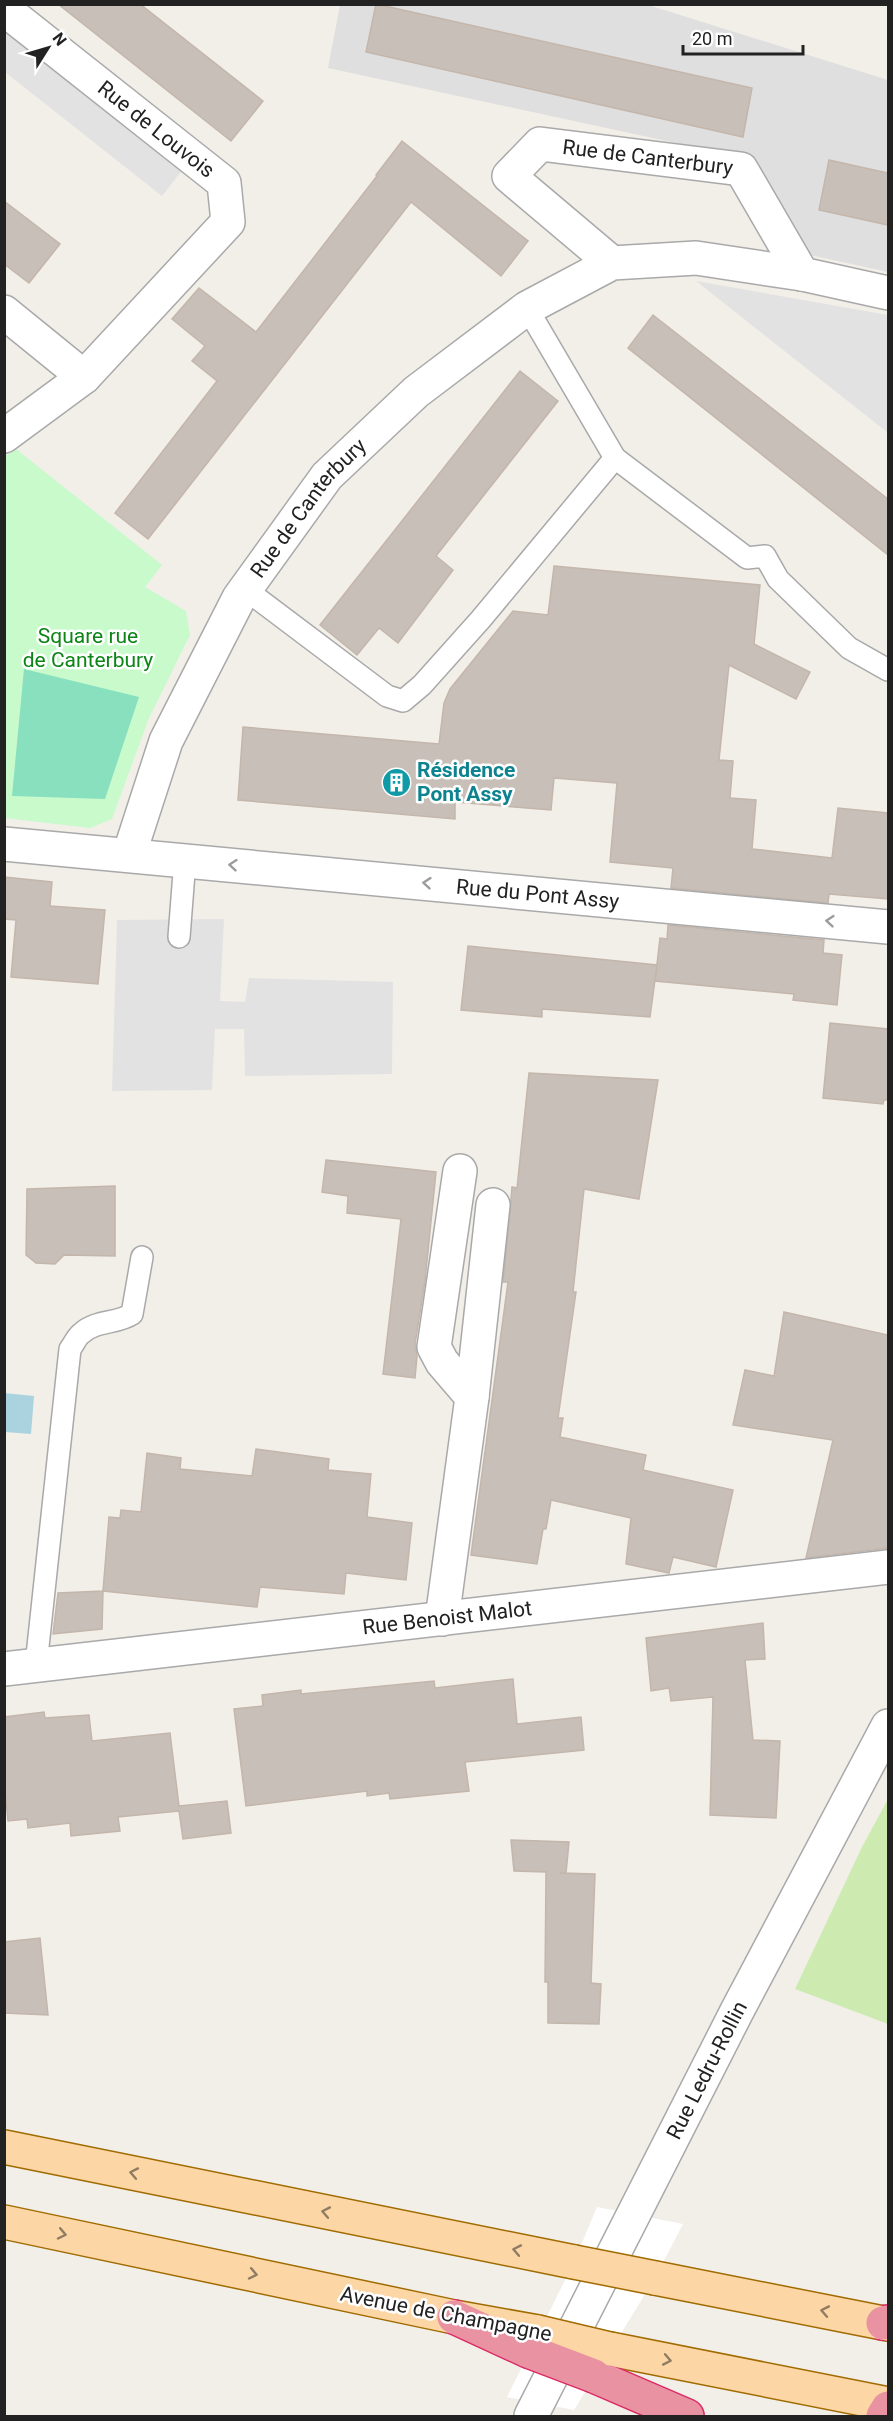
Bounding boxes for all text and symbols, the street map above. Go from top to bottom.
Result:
north arrow [18,18,78,78]
scale bar [683,18,803,56]
text: 20 m [692,28,732,49]
text: N [49,29,71,50]
street label: Rue de Louvois [93,76,219,183]
street label: Rue de Canterbury [561,135,734,180]
street label: Rue de Canterbury [246,434,371,582]
park label: Square rue de Canterbury [23,624,153,672]
place label: Résidence Pont Assy [417,758,515,806]
building icon: Résidence Pont Assy [380,766,412,798]
one-way arrow [228,859,237,872]
street label: Rue du Pont Assy [455,875,620,914]
one-way arrow [422,877,432,890]
one-way arrow [826,915,835,928]
street label: Rue Benoist Malot [361,1596,533,1640]
street label: Rue Ledru-Rollin [662,1997,752,2143]
one-way arrow [130,2167,140,2180]
one-way arrow [321,2206,331,2219]
one-way arrow [56,2227,66,2240]
one-way arrow [512,2244,522,2257]
one-way arrow [247,2267,257,2280]
street label: Avenue de Champagne [338,2282,554,2346]
one-way arrow [821,2305,831,2318]
one-way arrow [662,2353,672,2366]

